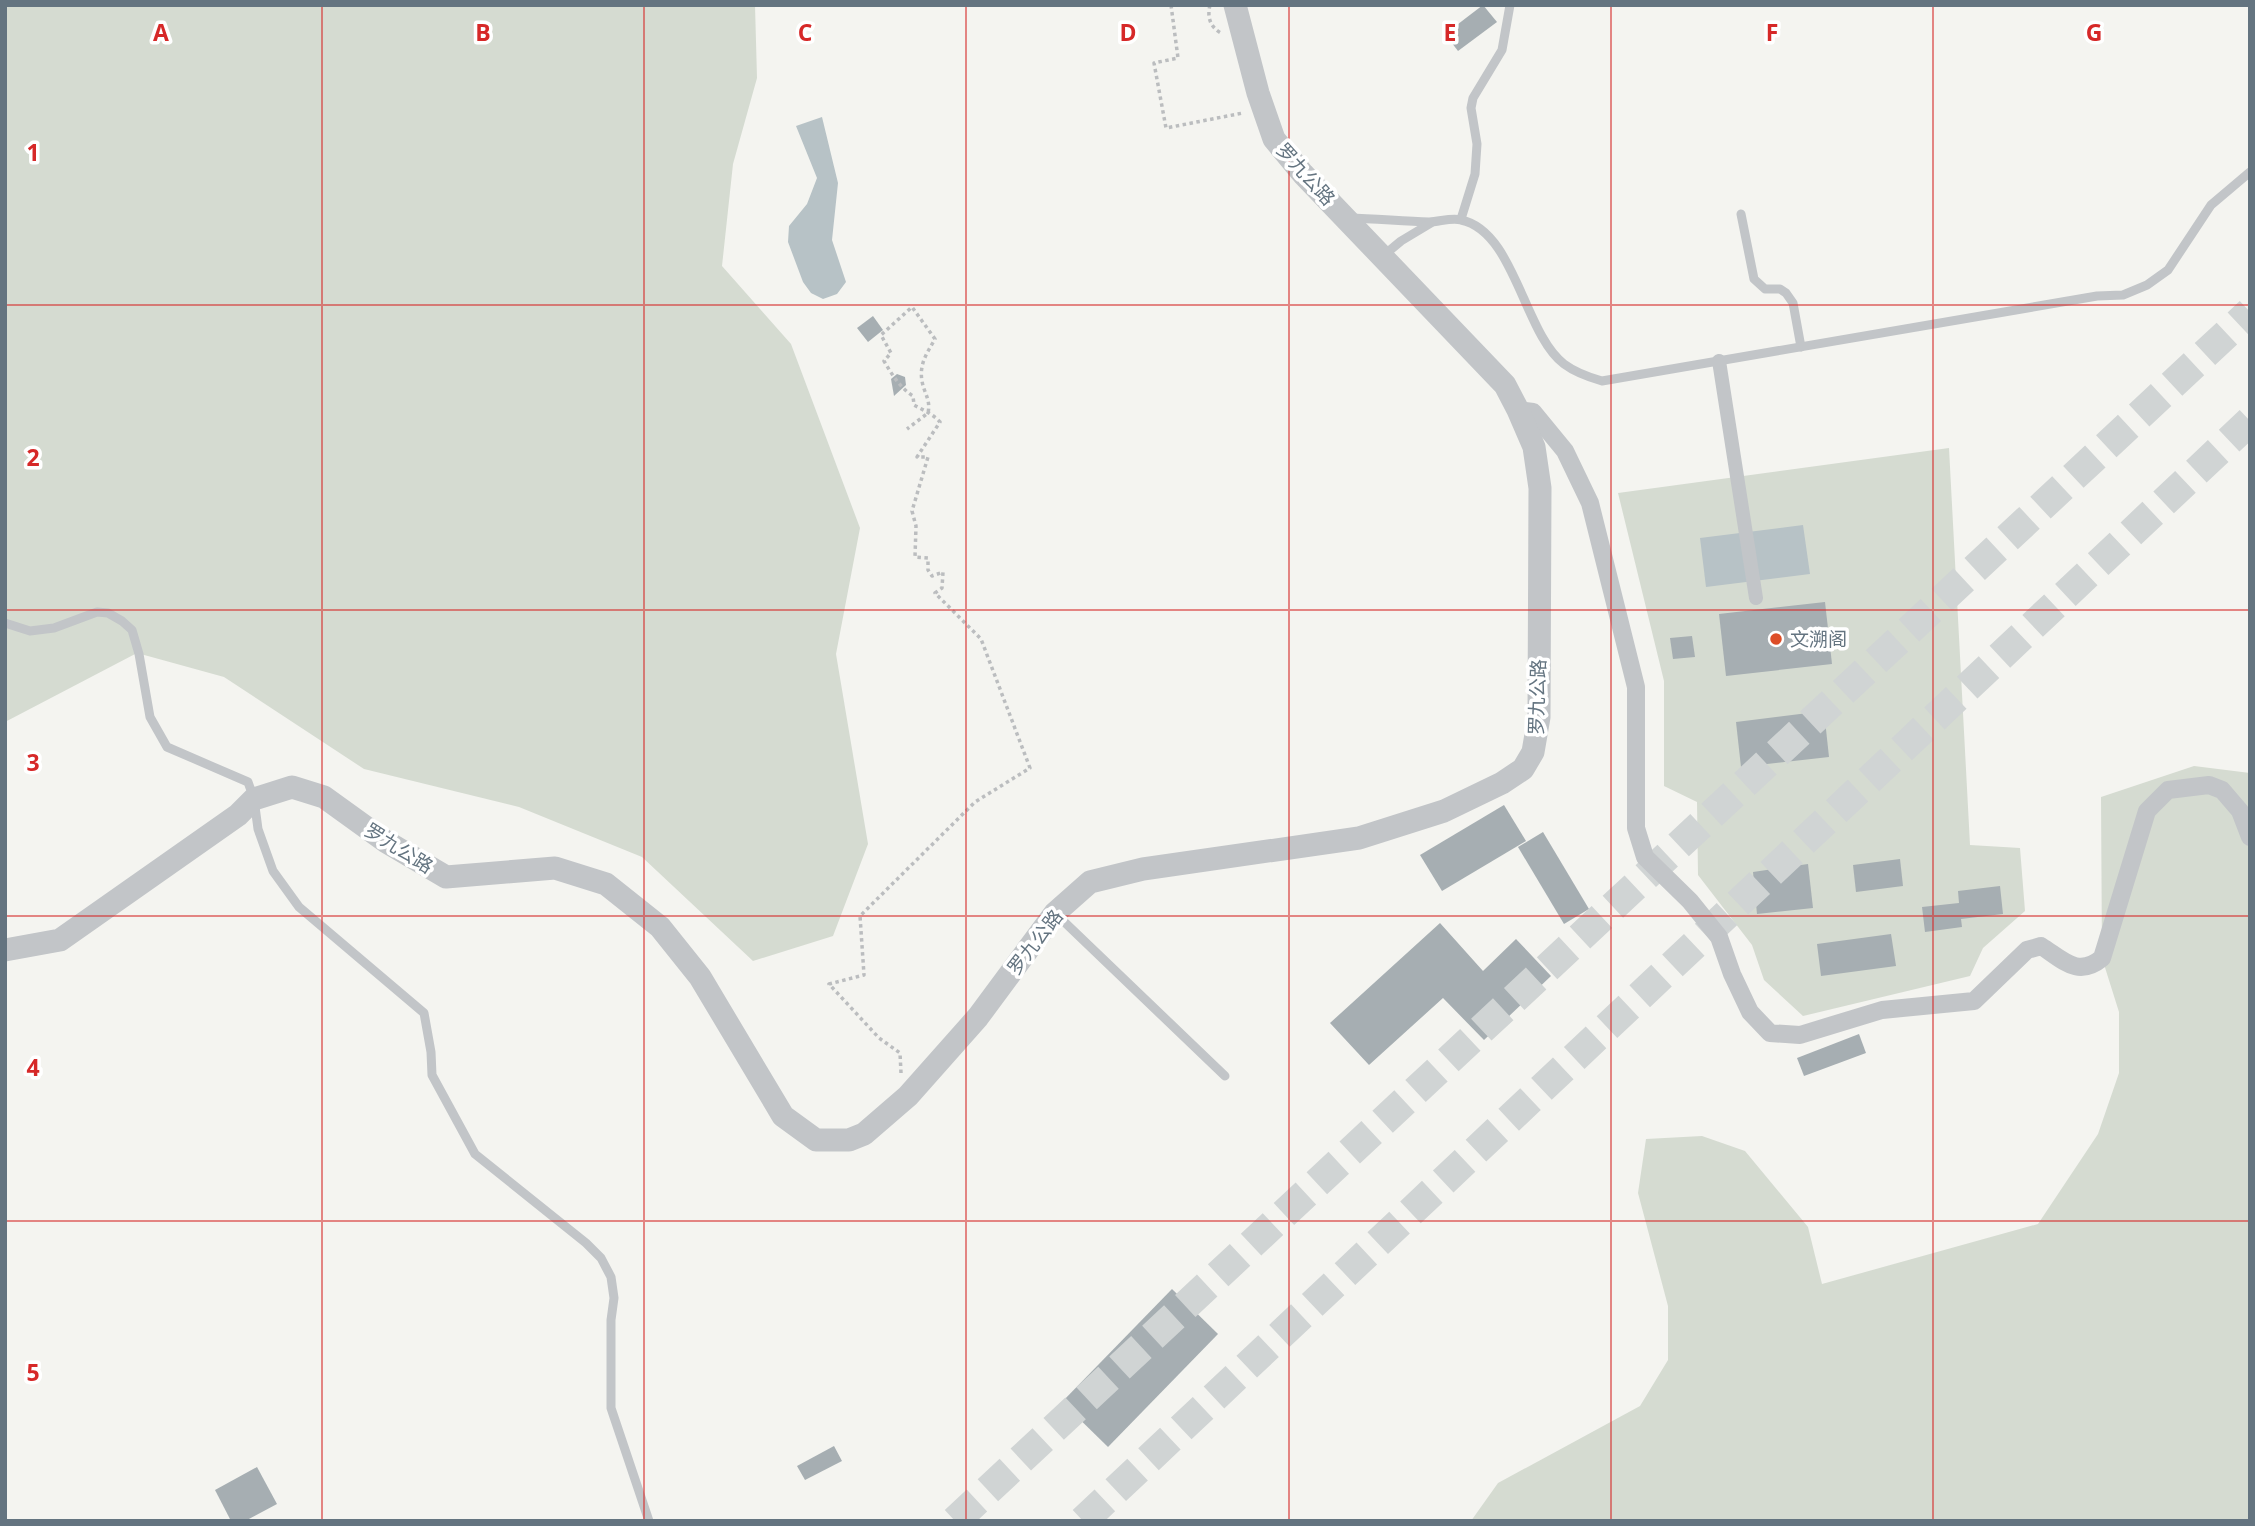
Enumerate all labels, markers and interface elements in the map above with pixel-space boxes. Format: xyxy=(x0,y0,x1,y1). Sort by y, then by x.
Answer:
text: A xyxy=(153,16,169,48)
text: B xyxy=(475,16,491,48)
text: C xyxy=(798,16,812,48)
text: D xyxy=(1119,16,1137,48)
text: E xyxy=(1444,16,1456,48)
text: F xyxy=(1766,16,1778,48)
text: G xyxy=(2086,16,2102,48)
text: 1 xyxy=(26,136,40,168)
street label: 罗九公路 xyxy=(1271,137,1341,211)
text: 2 xyxy=(26,441,40,473)
place label: 文溯阁 xyxy=(1790,626,1847,652)
marker: 文溯阁 xyxy=(1768,631,1784,647)
street label: 罗九公路 xyxy=(1523,659,1551,735)
text: 3 xyxy=(26,746,40,778)
street label: 罗九公路 xyxy=(360,817,438,879)
street label: 罗九公路 xyxy=(1001,904,1069,980)
text: 4 xyxy=(26,1051,40,1083)
text: 5 xyxy=(26,1356,40,1388)

